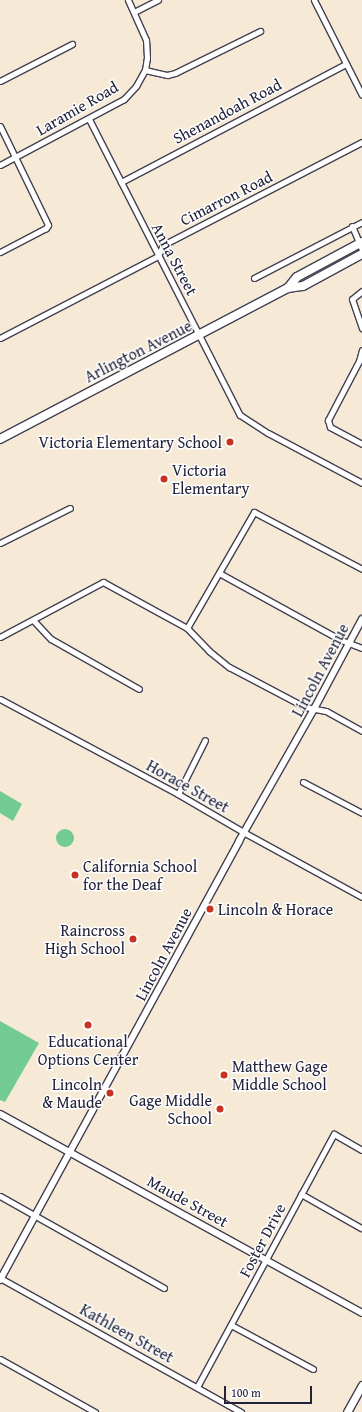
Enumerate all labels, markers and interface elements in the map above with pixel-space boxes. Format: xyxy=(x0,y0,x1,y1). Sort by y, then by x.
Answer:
street label: Shenandoah Road xyxy=(169,74,285,148)
street label: Laramie Road xyxy=(33,77,121,139)
street label: Cimarron Road xyxy=(177,167,275,229)
street label: Anna Street xyxy=(148,220,202,298)
street label: Arlington Avenue xyxy=(81,316,195,386)
place label: Victoria Elementary School xyxy=(39,432,222,452)
marker: Victoria Elementary School xyxy=(225,437,235,447)
place label: Victoria Elementary xyxy=(172,460,249,498)
marker: Victoria Elementary xyxy=(159,474,169,484)
street label: Lincoln Avenue xyxy=(287,620,353,720)
street label: Horace Street xyxy=(143,755,233,817)
place label: California School for the Deaf xyxy=(83,856,197,894)
marker: California School for the Deaf xyxy=(70,870,80,880)
place label: Lincoln & Horace xyxy=(218,899,333,919)
street label: Lincoln Avenue xyxy=(130,904,196,1004)
marker: Lincoln & Horace xyxy=(205,904,215,914)
place label: Raincross High School xyxy=(45,920,125,958)
marker: Raincross High School xyxy=(128,934,138,944)
marker: Educational Options Center xyxy=(83,1020,93,1030)
place label: Educational Options Center xyxy=(38,1031,138,1069)
place label: Matthew Gage Middle School xyxy=(232,1056,328,1094)
marker: Matthew Gage Middle School xyxy=(219,1070,229,1080)
place label: Lincoln & Maude xyxy=(42,1074,102,1112)
marker: Lincoln & Maude xyxy=(105,1088,115,1098)
place label: Gage Middle School xyxy=(129,1090,212,1128)
marker: Gage Middle School xyxy=(215,1104,225,1114)
street label: Maude Street xyxy=(144,1171,232,1231)
street label: Foster Drive xyxy=(235,1200,289,1280)
street label: Kathleen Street xyxy=(77,1299,177,1367)
scale bar xyxy=(226,1378,314,1404)
text: 100 m xyxy=(231,1384,261,1401)

